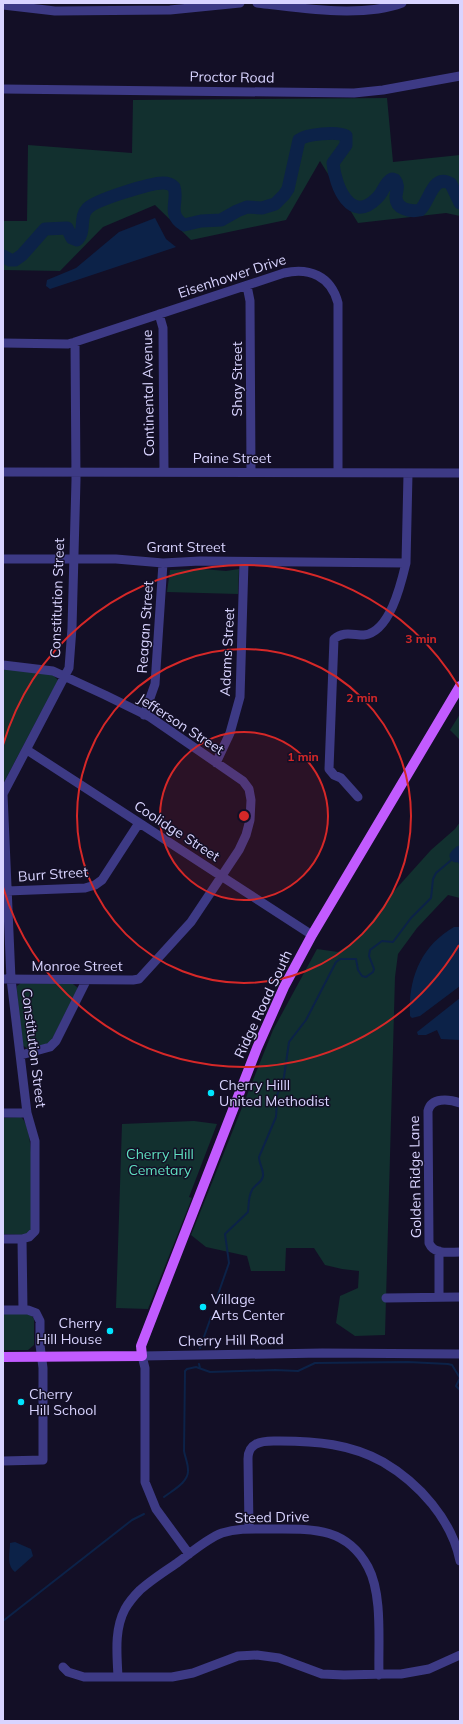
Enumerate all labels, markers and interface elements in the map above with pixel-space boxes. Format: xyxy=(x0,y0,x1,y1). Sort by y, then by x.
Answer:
street label: Proctor Road xyxy=(189,67,275,87)
street label: Eisenhower Drive xyxy=(176,250,288,302)
street label: Continental Avenue xyxy=(138,330,158,456)
street label: Shay Street xyxy=(228,341,246,417)
street label: Paine Street xyxy=(193,449,271,467)
street label: Constitution Street xyxy=(46,538,68,658)
street label: Grant Street xyxy=(146,538,226,556)
street label: Reagan Street xyxy=(133,580,157,674)
street label: Adams Street xyxy=(216,607,238,697)
text: 3 min xyxy=(405,631,437,646)
street label: Jefferson Street xyxy=(134,689,228,759)
text: 2 min xyxy=(346,690,378,705)
text: 1 min xyxy=(287,749,319,764)
street label: Coolidge Street xyxy=(131,797,223,865)
centre of rings xyxy=(237,809,251,823)
street label: Burr Street xyxy=(17,863,89,885)
street label: Ridge Road South xyxy=(230,947,296,1061)
street label: Monroe Street xyxy=(31,957,123,975)
street label: Constitution Street xyxy=(18,987,50,1109)
place label: Cherry Hilll United Methodist xyxy=(219,1076,330,1110)
marker: Cherry Hilll United Methodist xyxy=(206,1088,216,1098)
street label: Golden Ridge Lane xyxy=(405,1116,425,1238)
park label: Cherry Hill Cemetary xyxy=(126,1145,194,1179)
place label: Village Arts Center xyxy=(211,1290,286,1324)
marker: Village Arts Center xyxy=(198,1302,208,1312)
place label: Cherry Hill House xyxy=(36,1314,103,1348)
marker: Cherry Hill House xyxy=(105,1326,115,1336)
street label: Cherry Hill Road xyxy=(178,1330,284,1350)
place label: Cherry Hill School xyxy=(29,1385,97,1419)
marker: Cherry Hill School xyxy=(16,1397,26,1407)
street label: Steed Drive xyxy=(235,1507,309,1527)

